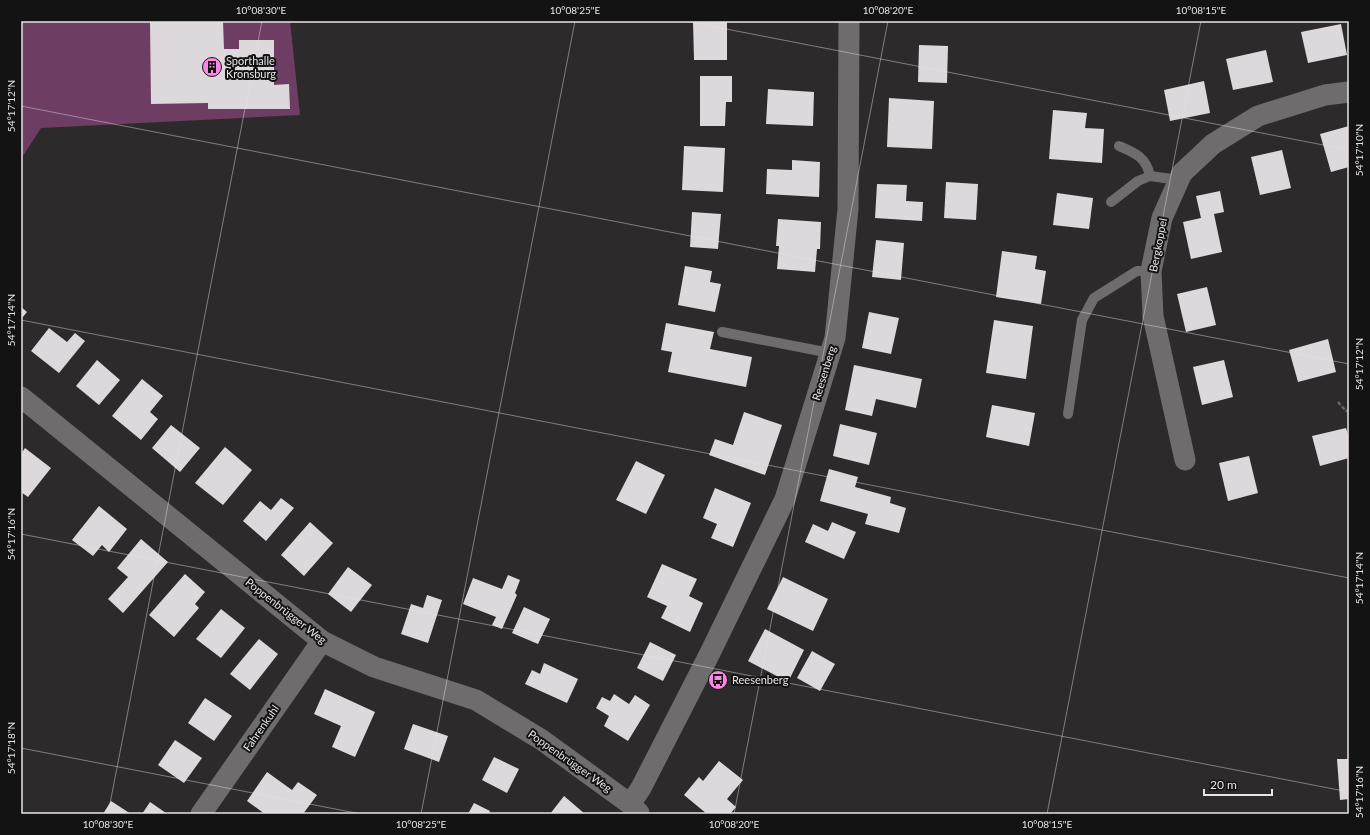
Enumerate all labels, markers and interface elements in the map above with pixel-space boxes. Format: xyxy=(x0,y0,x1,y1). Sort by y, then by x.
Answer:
text: 10°08'30"E xyxy=(236,4,286,16)
text: 10°08'25"E xyxy=(550,4,600,16)
text: 10°08'20"E xyxy=(863,4,913,16)
text: 10°08'15"E xyxy=(1176,4,1226,16)
place label: Sporthalle Kronsburg xyxy=(226,54,276,80)
building icon: Sporthalle Kronsburg xyxy=(201,56,223,78)
text: 54°17'12"N xyxy=(5,80,17,132)
text: 54°17'10"N xyxy=(1353,124,1365,176)
street label: Bergkoppel xyxy=(1146,217,1169,273)
text: 54°17'14"N xyxy=(5,294,17,346)
text: 54°17'12"N xyxy=(1353,338,1365,390)
street label: Reesenberg xyxy=(809,344,838,402)
text: 54°17'16"N xyxy=(5,508,17,560)
text: 54°17'14"N xyxy=(1353,552,1365,604)
street label: Poppenbrügger Weg xyxy=(243,575,330,646)
bus stop icon: Reesenberg xyxy=(707,669,729,691)
place label: Reesenberg xyxy=(732,673,789,686)
street label: Fahrenkuhl xyxy=(240,702,281,753)
text: 54°17'18"N xyxy=(5,722,17,774)
street label: Poppenbrügger Weg xyxy=(526,727,615,794)
text: 54°17'16"N xyxy=(1353,766,1365,818)
scale bar xyxy=(1204,771,1272,797)
text: 20 m xyxy=(1210,777,1237,792)
text: 10°08'30"E xyxy=(83,818,133,830)
text: 10°08'25"E xyxy=(396,818,446,830)
text: 10°08'20"E xyxy=(709,818,759,830)
text: 10°08'15"E xyxy=(1022,818,1072,830)

